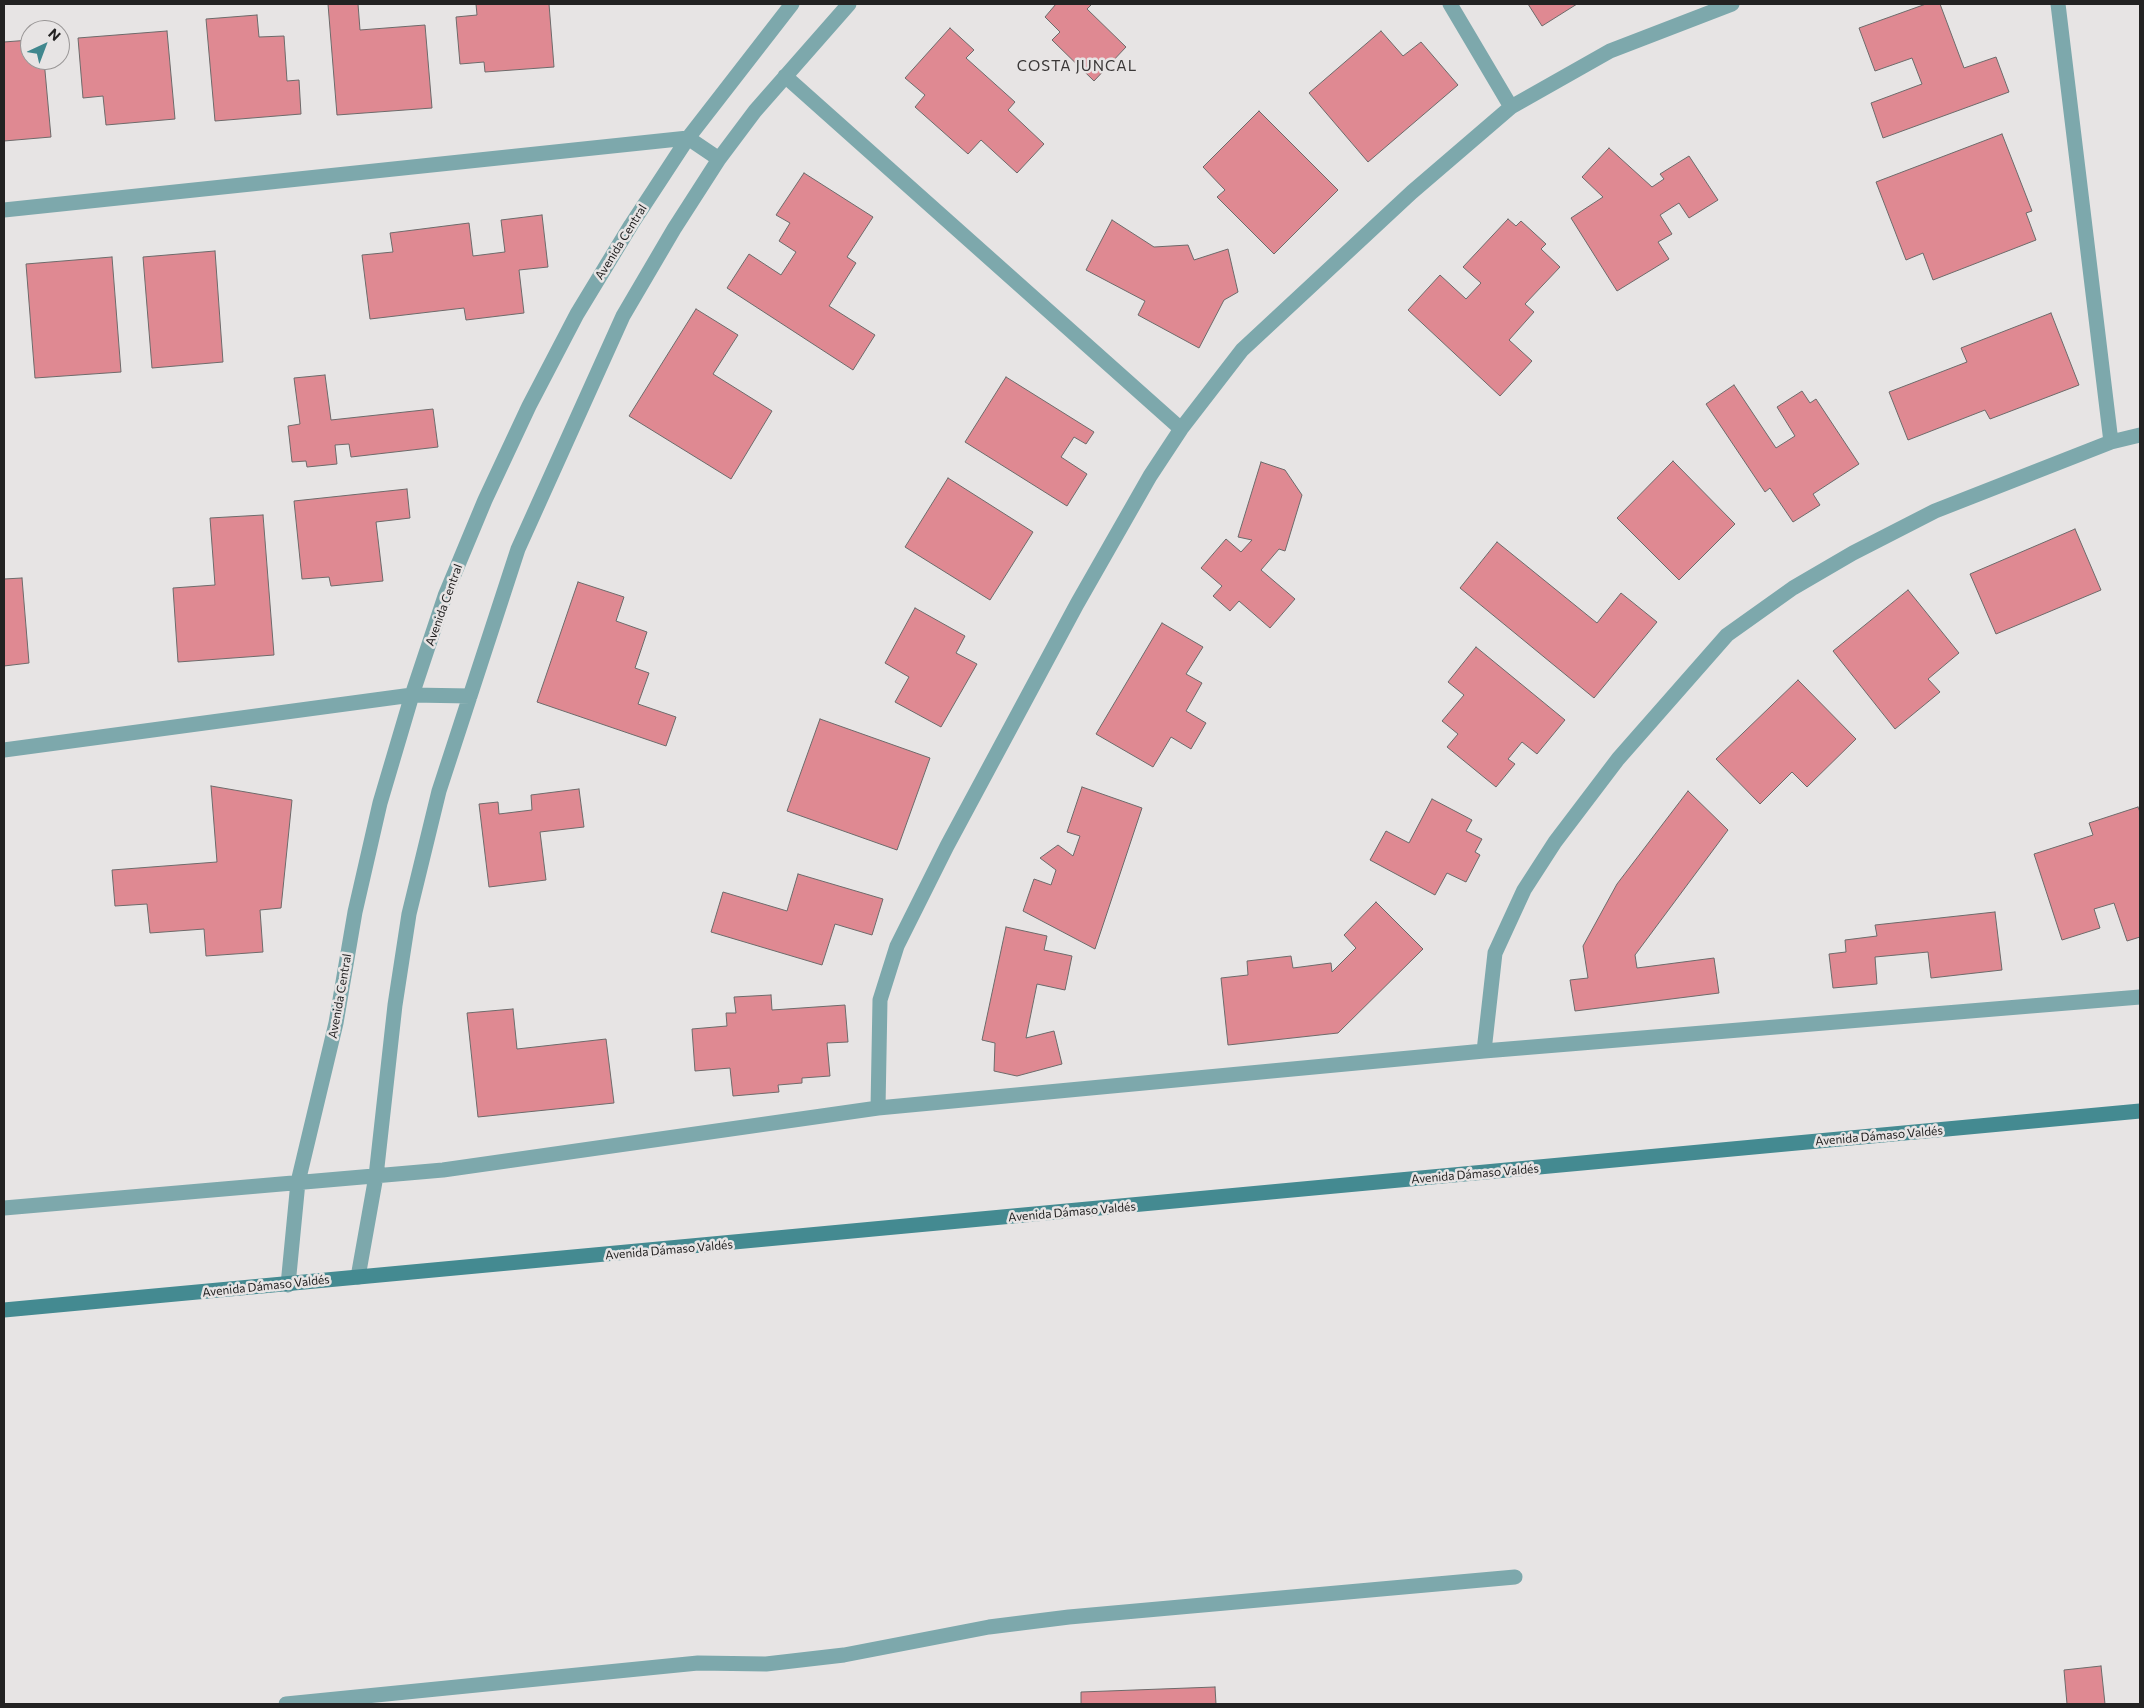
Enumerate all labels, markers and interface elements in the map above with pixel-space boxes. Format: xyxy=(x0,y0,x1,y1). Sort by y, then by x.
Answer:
north arrow xyxy=(20,20,70,70)
text: N xyxy=(45,25,65,44)
district label: COSTA JUNCAL xyxy=(1015,57,1139,75)
street label: Avenida Central xyxy=(592,202,650,282)
street label: Avenida Central xyxy=(423,562,465,648)
street label: Avenida Central xyxy=(325,952,355,1040)
street label: Avenida Dámaso Valdés xyxy=(1815,1123,1943,1149)
street label: Avenida Dámaso Valdés xyxy=(1411,1161,1539,1187)
street label: Avenida Dámaso Valdés xyxy=(1008,1199,1136,1225)
street label: Avenida Dámaso Valdés xyxy=(605,1237,733,1263)
street label: Avenida Dámaso Valdés xyxy=(202,1272,330,1300)

